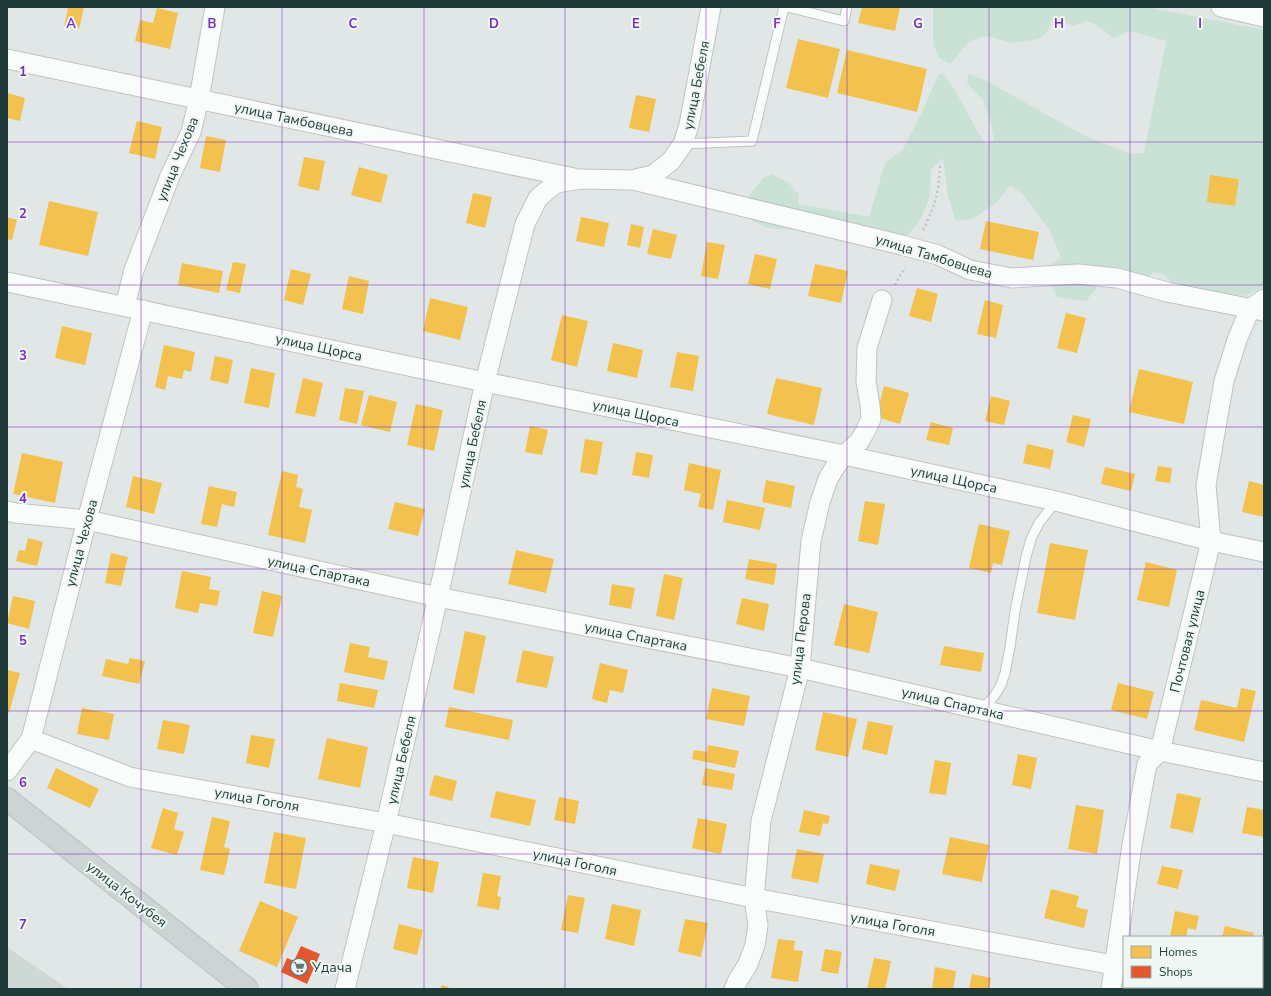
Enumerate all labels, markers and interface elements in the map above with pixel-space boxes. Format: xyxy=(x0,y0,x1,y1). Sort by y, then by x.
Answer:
text: A xyxy=(66,15,76,33)
text: B xyxy=(208,15,217,33)
text: C xyxy=(349,15,358,33)
text: D xyxy=(489,15,499,33)
text: E xyxy=(632,15,640,33)
text: F xyxy=(773,15,781,33)
text: G xyxy=(913,15,923,33)
text: H xyxy=(1054,15,1064,33)
text: I xyxy=(1198,15,1202,33)
street label: улица Бебеля xyxy=(679,39,714,131)
text: 1 xyxy=(19,63,27,81)
street label: улица Тамбовцева xyxy=(233,98,355,141)
street label: улица Чехова xyxy=(152,114,203,204)
text: 2 xyxy=(19,205,27,223)
street label: улица Тамбовцева xyxy=(873,230,995,283)
street label: улица Щорса xyxy=(274,329,364,366)
text: 3 xyxy=(19,347,27,365)
street label: улица Щорса xyxy=(591,395,681,432)
street label: улица Бебеля xyxy=(454,398,491,490)
street label: улица Щорса xyxy=(909,461,999,498)
text: 4 xyxy=(19,490,27,508)
street label: улица Чехова xyxy=(61,497,102,589)
street label: улица Спартака xyxy=(266,551,372,592)
street label: Почтовая улица xyxy=(1165,588,1209,695)
street label: улица Перова xyxy=(785,592,816,686)
street label: улица Спартака xyxy=(583,617,689,656)
text: 5 xyxy=(19,632,27,650)
street label: улица Спартака xyxy=(900,682,1006,725)
street label: улица Бебеля xyxy=(382,714,421,806)
text: 6 xyxy=(19,774,27,792)
street label: улица Гоголя xyxy=(213,783,301,816)
street label: улица Гоголя xyxy=(531,844,619,881)
street label: улица Кочубея xyxy=(82,857,171,932)
street label: улица Гоголя xyxy=(849,908,937,941)
text: 7 xyxy=(19,916,27,934)
legend xyxy=(1123,936,1263,988)
text: Homes xyxy=(1159,944,1197,960)
supermarket icon: Удача xyxy=(289,957,309,977)
place label: Удача xyxy=(311,958,352,977)
text: Shops xyxy=(1159,964,1193,980)

